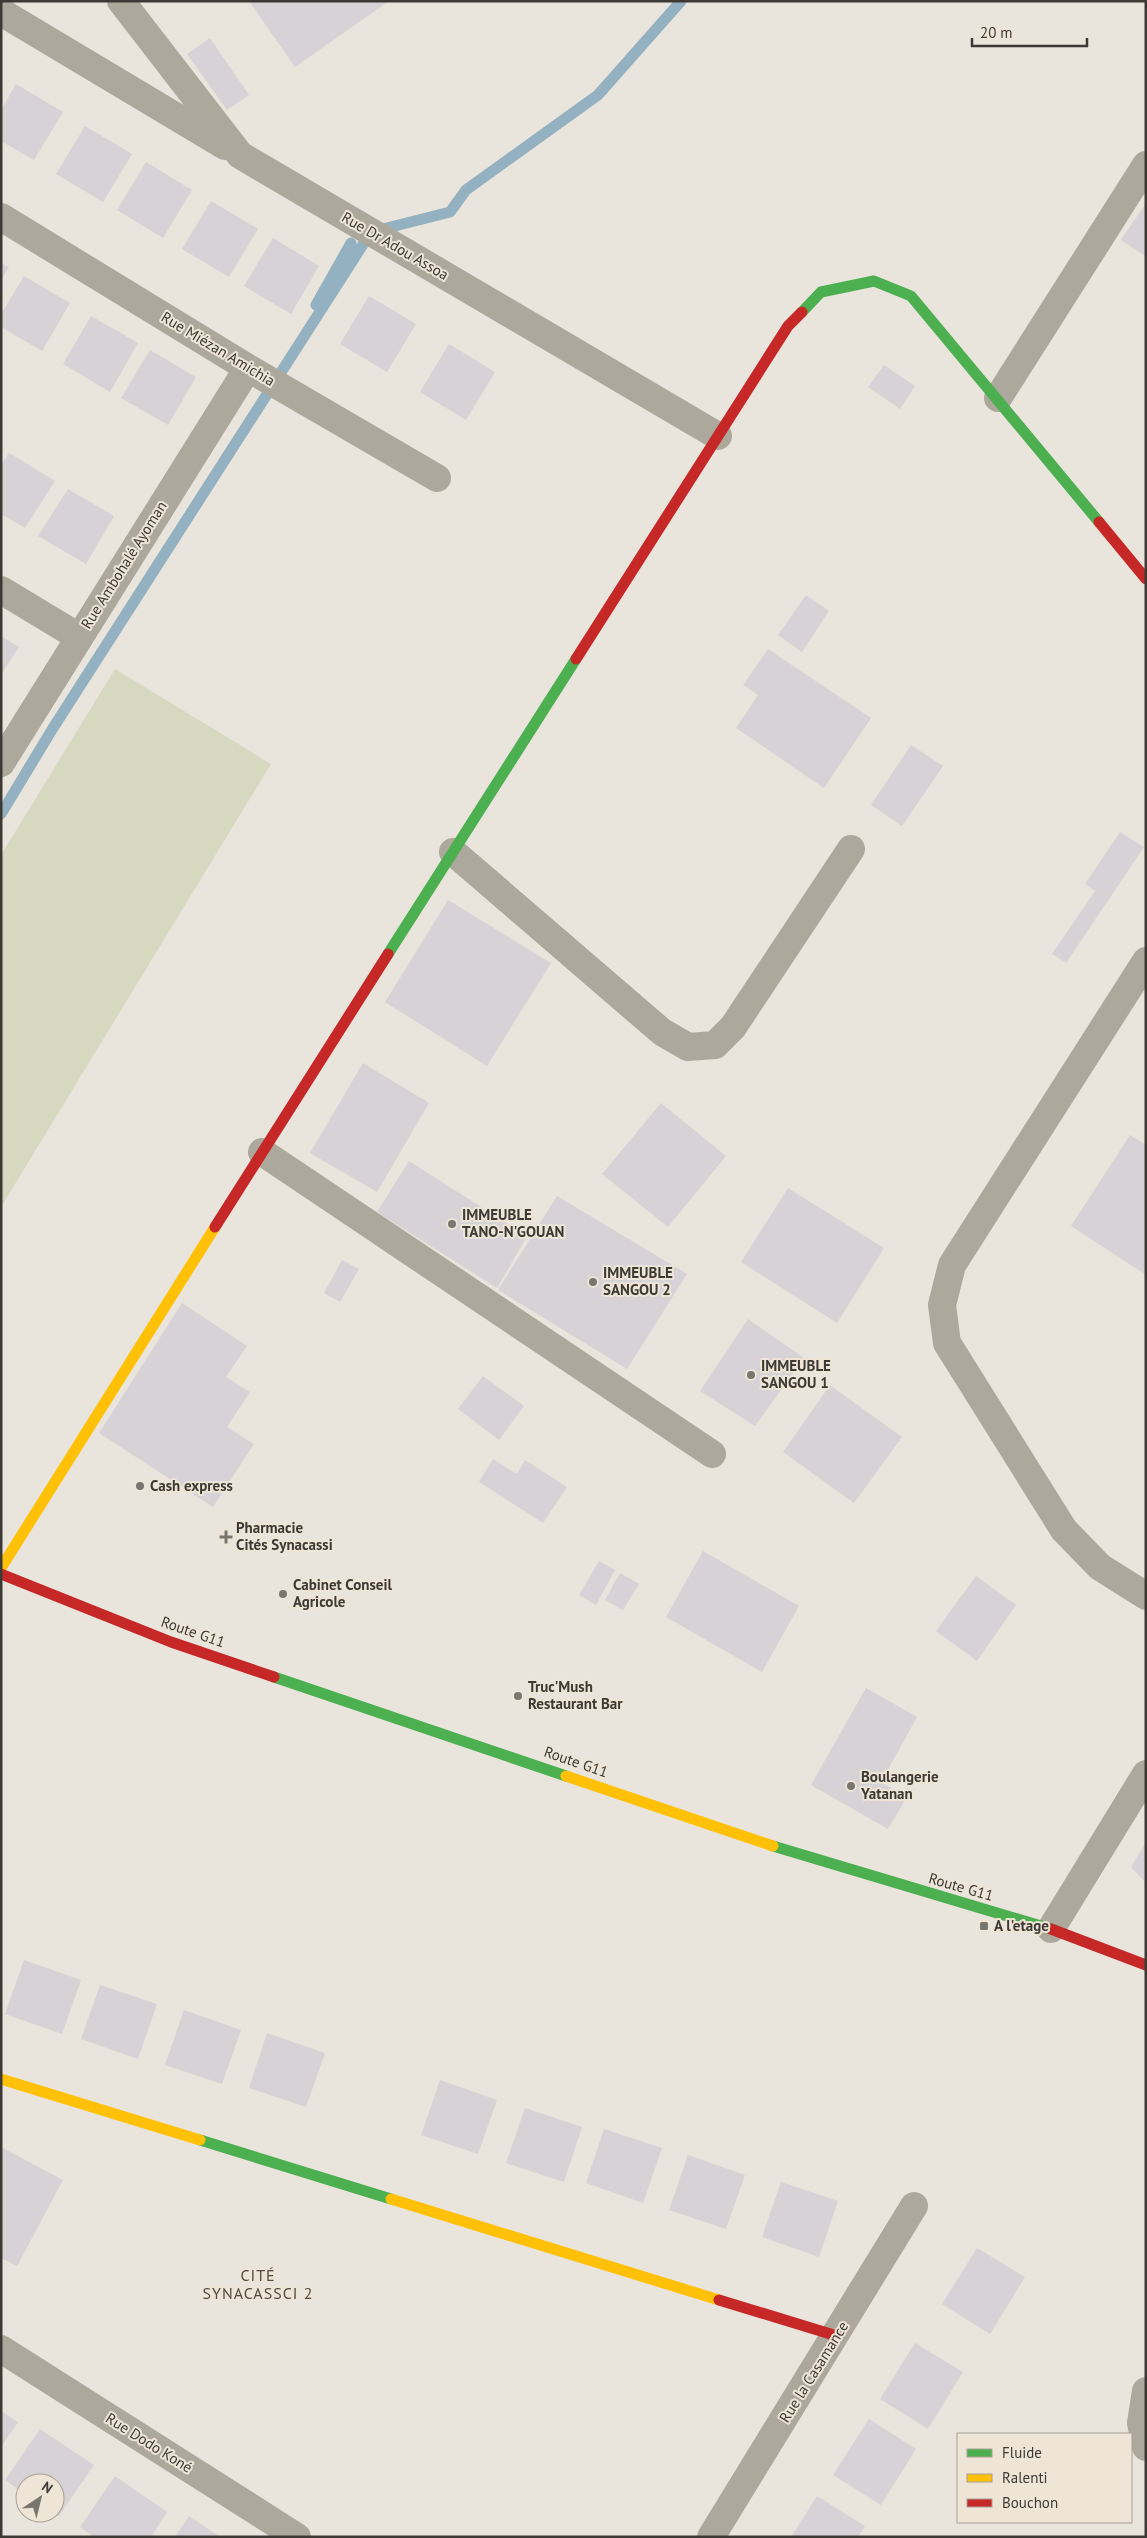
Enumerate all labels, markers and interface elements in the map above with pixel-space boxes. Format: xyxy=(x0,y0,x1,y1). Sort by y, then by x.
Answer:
scale bar xyxy=(972,15,1087,47)
text: 20 m xyxy=(980,23,1013,42)
street label: Rue Dr Adou Assoa xyxy=(338,207,452,284)
street label: Rue Miézan Amichia xyxy=(158,307,278,390)
street label: Rue Ambohalé Ayoman xyxy=(77,497,171,632)
place label: IMMEUBLE TANO-N'GOUAN xyxy=(462,1205,564,1241)
marker: IMMEUBLE TANO-N'GOUAN xyxy=(446,1218,458,1230)
place label: IMMEUBLE SANGOU 2 xyxy=(603,1263,673,1299)
marker: IMMEUBLE SANGOU 2 xyxy=(587,1276,599,1288)
place label: IMMEUBLE SANGOU 1 xyxy=(761,1356,831,1392)
marker: IMMEUBLE SANGOU 1 xyxy=(745,1369,757,1381)
place label: Cash express xyxy=(150,1476,233,1495)
marker: Cash express xyxy=(134,1480,146,1492)
place label: Pharmacie Cités Synacassi xyxy=(236,1518,333,1554)
marker: Pharmacie Cités Synacassi xyxy=(220,1531,232,1543)
place label: Cabinet Conseil Agricole xyxy=(293,1575,392,1611)
marker: Cabinet Conseil Agricole xyxy=(277,1588,289,1600)
street label: Route G11 xyxy=(159,1612,228,1651)
place label: Truc'Mush Restaurant Bar xyxy=(528,1677,623,1713)
marker: Truc'Mush Restaurant Bar xyxy=(512,1690,524,1702)
street label: Route G11 xyxy=(542,1742,611,1781)
place label: Boulangerie Yatanan xyxy=(860,1767,939,1803)
marker: Boulangerie Yatanan xyxy=(845,1780,857,1792)
street label: Route G11 xyxy=(927,1868,996,1905)
place label: A l'etage xyxy=(994,1916,1049,1935)
marker: A l'etage xyxy=(978,1920,990,1932)
district label: CITÉ SYNACASSCI 2 xyxy=(203,2265,313,2303)
street label: Rue la Casamance xyxy=(775,2318,852,2426)
street label: Rue Dodo Koné xyxy=(102,2408,196,2477)
legend xyxy=(957,2433,1132,2523)
text: Fluide xyxy=(1002,2443,1042,2462)
text: Ralenti xyxy=(1002,2468,1048,2487)
north arrow xyxy=(15,2473,65,2523)
text: N xyxy=(39,2477,56,2497)
text: Bouchon xyxy=(1002,2493,1058,2512)

